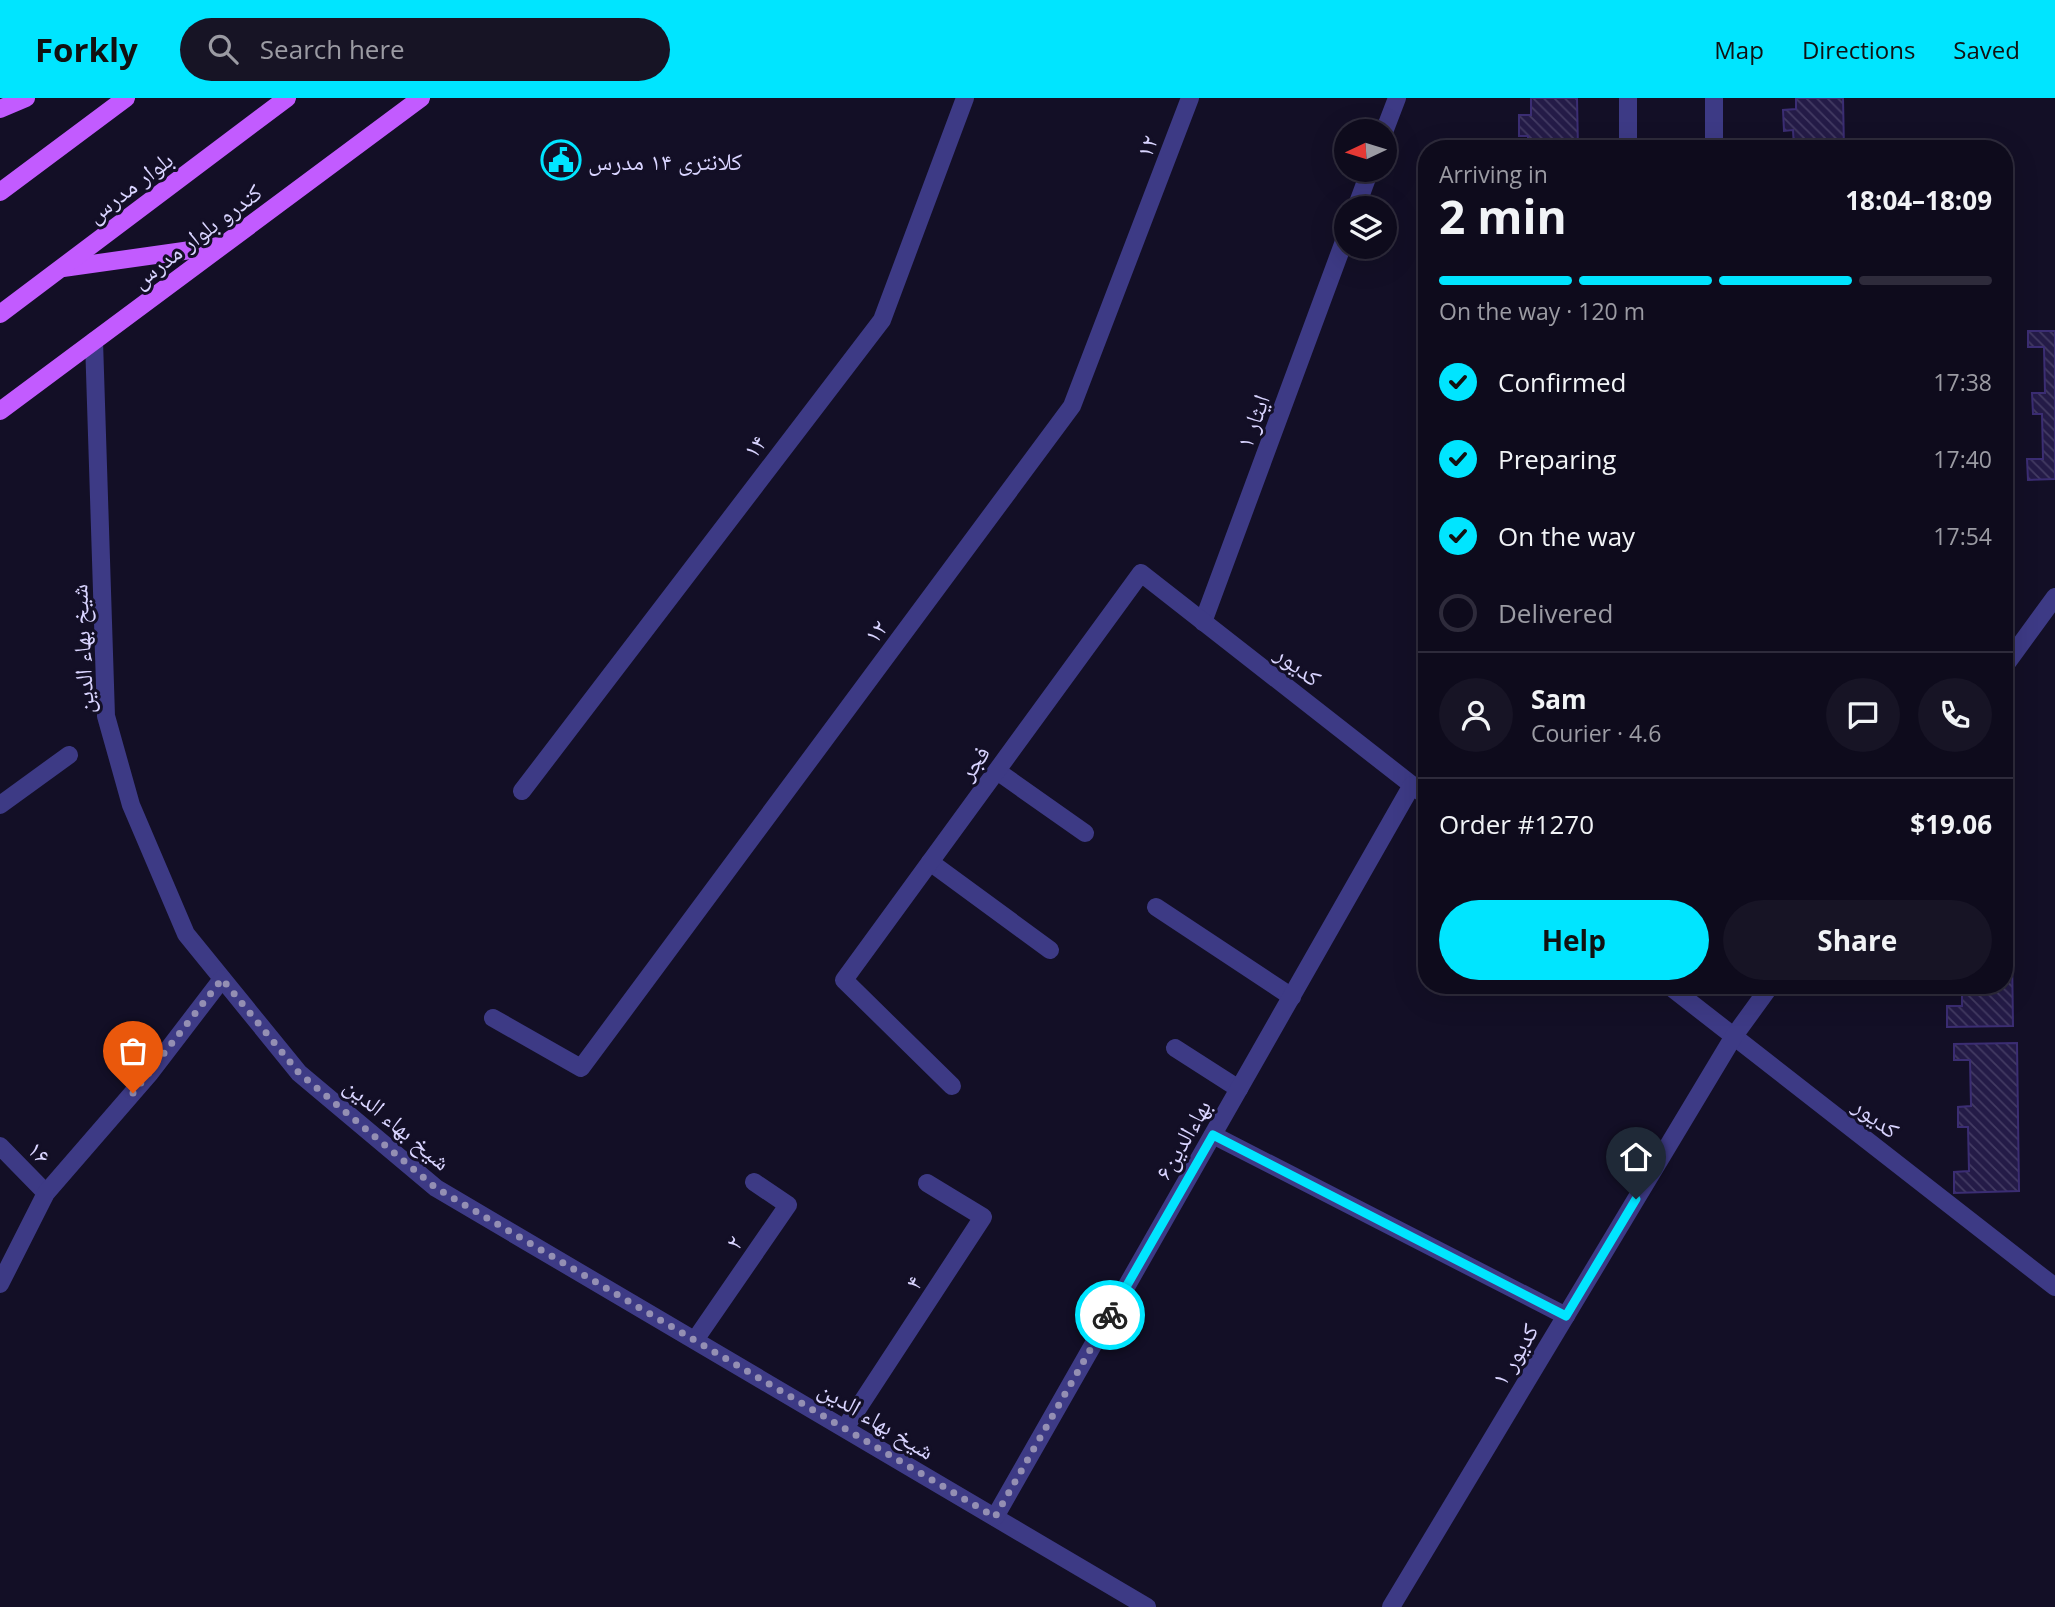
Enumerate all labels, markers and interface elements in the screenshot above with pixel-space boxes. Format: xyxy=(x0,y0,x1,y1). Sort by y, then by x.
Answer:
search box xyxy=(180,18,670,81)
text: Forkly xyxy=(35,27,138,72)
icon: search xyxy=(204,30,242,68)
text: Search here xyxy=(260,31,405,67)
text: Map xyxy=(1714,33,1764,66)
text: Directions xyxy=(1802,33,1915,66)
text: Saved xyxy=(1953,33,2020,66)
north arrow xyxy=(1334,119,1396,182)
map controls xyxy=(1334,119,1397,259)
street label: ۱۲ xyxy=(1127,130,1165,162)
public building icon: کلانتری ۱۴ مدرس xyxy=(540,139,582,181)
street label: بلوار مدرس xyxy=(79,142,179,230)
place label: کلانتری ۱۴ مدرس xyxy=(588,144,742,177)
text: Arriving in xyxy=(1439,158,1548,190)
street label: کندرو بلوار مدرس xyxy=(124,175,268,295)
text: 18:04–18:09 xyxy=(1845,182,1992,218)
text: 2 min xyxy=(1439,185,1567,247)
button: layers xyxy=(1334,196,1397,259)
text: On the way · 120 m xyxy=(1439,295,1645,327)
icon: check xyxy=(1439,363,1477,401)
text: Confirmed xyxy=(1498,364,1626,400)
text: 17:38 xyxy=(1933,366,1992,398)
street label: ایثار ۱ xyxy=(1227,390,1277,452)
street label: ۱۴ xyxy=(734,427,774,465)
icon: check xyxy=(1439,440,1477,478)
text: Preparing xyxy=(1498,441,1616,477)
text: 17:40 xyxy=(1933,443,1992,475)
icon: check xyxy=(1439,517,1477,555)
text: On the way xyxy=(1498,518,1635,554)
text: 17:54 xyxy=(1933,520,1992,552)
street label: شیخ بهاء الدین xyxy=(61,583,101,715)
text: Delivered xyxy=(1498,595,1613,631)
street label: ۱۲ xyxy=(855,612,895,650)
street label: کدیور xyxy=(1268,636,1329,693)
button: person xyxy=(1439,678,1513,752)
button: chat xyxy=(1826,678,1900,752)
button: phone xyxy=(1918,678,1992,752)
text: Sam xyxy=(1531,681,1587,717)
text: Courier · 4.6 xyxy=(1531,717,1661,749)
street label: فجر xyxy=(949,738,997,787)
text: Order #1270 xyxy=(1439,806,1594,842)
text: $19.06 xyxy=(1910,806,1992,842)
button: Help xyxy=(1439,900,1709,980)
button: Share xyxy=(1723,900,1992,980)
pin xyxy=(103,1021,163,1093)
icon: bag xyxy=(114,1032,152,1070)
street label: شیخ بهاء الدین xyxy=(338,1069,458,1177)
street label: کدیور xyxy=(1846,1088,1907,1145)
street label: ۶بهاءالدين xyxy=(1146,1093,1218,1185)
pin xyxy=(1606,1127,1666,1199)
street label: ۱۶ xyxy=(21,1133,59,1171)
icon: home xyxy=(1617,1138,1655,1176)
street label: ۲ xyxy=(716,1228,750,1256)
street label: ۴ xyxy=(896,1268,930,1296)
courier xyxy=(1075,1280,1145,1350)
icon: bike xyxy=(1091,1296,1129,1334)
street label: کدیور ۱ xyxy=(1483,1317,1545,1391)
street label: شیخ بهاء الدین xyxy=(813,1371,941,1467)

